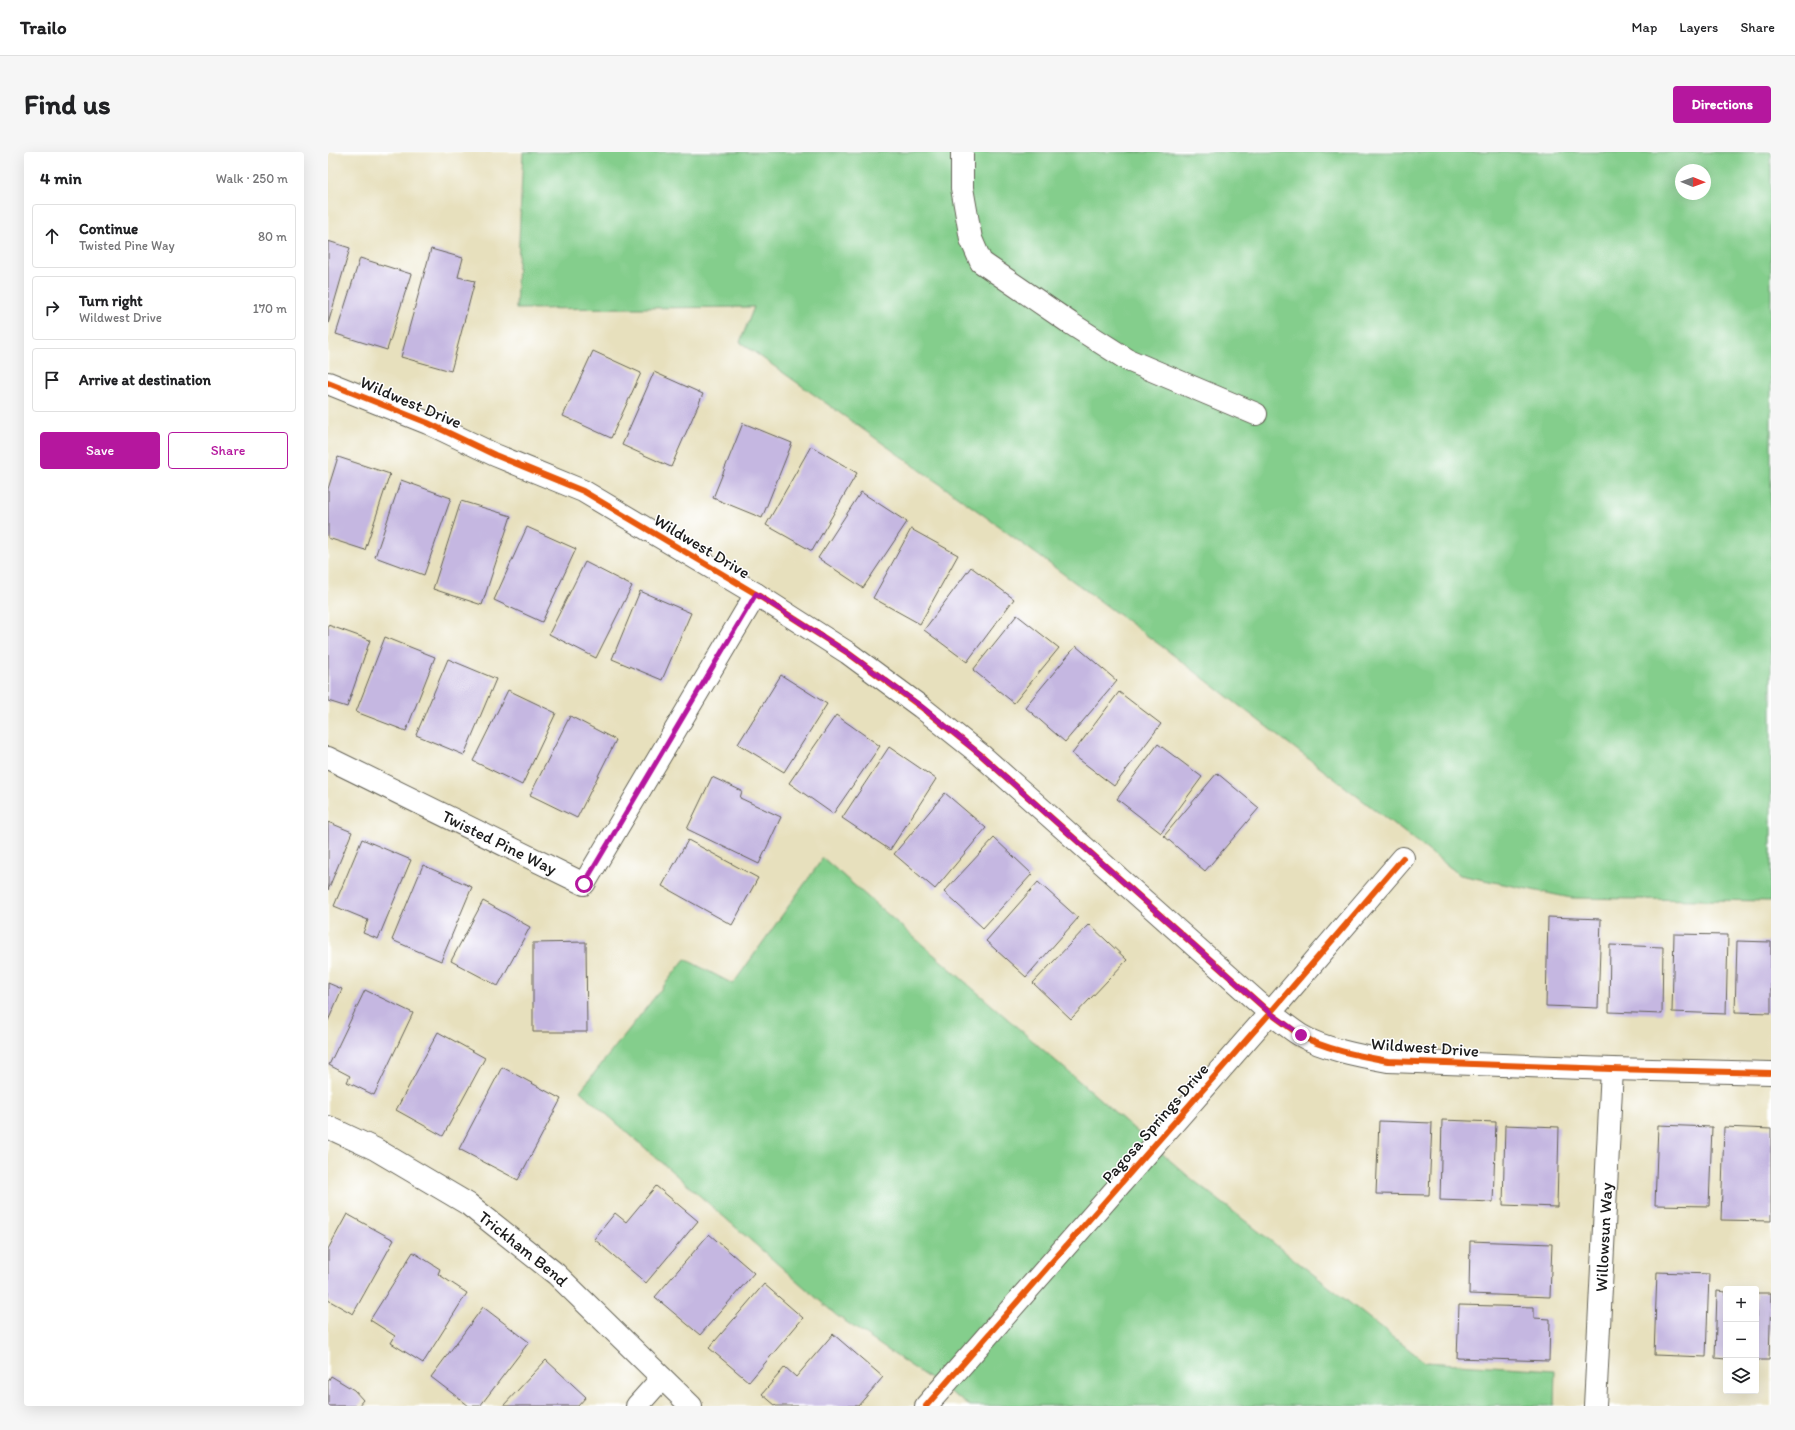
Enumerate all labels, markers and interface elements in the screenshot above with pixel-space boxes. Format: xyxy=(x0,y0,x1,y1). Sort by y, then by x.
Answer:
text: Trailo xyxy=(20,16,67,39)
text: Map xyxy=(1632,19,1657,36)
text: Layers xyxy=(1679,19,1718,36)
text: Share xyxy=(1740,19,1775,36)
button: Directions xyxy=(1673,86,1771,123)
text: Find us xyxy=(24,87,111,121)
north arrow xyxy=(1675,164,1711,200)
text: 4 min xyxy=(40,168,82,188)
text: Walk · 250 m xyxy=(216,171,288,186)
text: Continue xyxy=(79,220,138,238)
icon: ahead xyxy=(41,225,63,247)
text: 80 m xyxy=(258,229,287,244)
text: Twisted Pine Way xyxy=(79,238,175,253)
text: Turn right xyxy=(79,292,143,310)
icon: right xyxy=(41,297,63,319)
text: 170 m xyxy=(253,301,287,316)
text: Wildwest Drive xyxy=(79,310,162,325)
icon: arrive xyxy=(41,369,63,391)
text: Arrive at destination xyxy=(79,371,211,389)
street label: Wildwest Drive xyxy=(357,372,465,432)
button: Save xyxy=(40,432,160,469)
button: Share xyxy=(168,432,288,469)
street label: Wildwest Drive xyxy=(650,509,754,583)
street label: Twisted Pine Way xyxy=(439,806,560,879)
route start xyxy=(575,875,593,893)
route end xyxy=(1292,1026,1310,1044)
street label: Wildwest Drive xyxy=(1370,1033,1480,1061)
street label: Pagosa Springs Drive xyxy=(1097,1059,1213,1187)
street label: Willowsun Way xyxy=(1591,1182,1616,1292)
street label: Trickham Bend xyxy=(475,1206,573,1291)
map controls xyxy=(1723,1286,1759,1394)
button: + xyxy=(1723,1286,1759,1322)
button: − xyxy=(1723,1322,1759,1358)
button: layers xyxy=(1723,1358,1759,1394)

